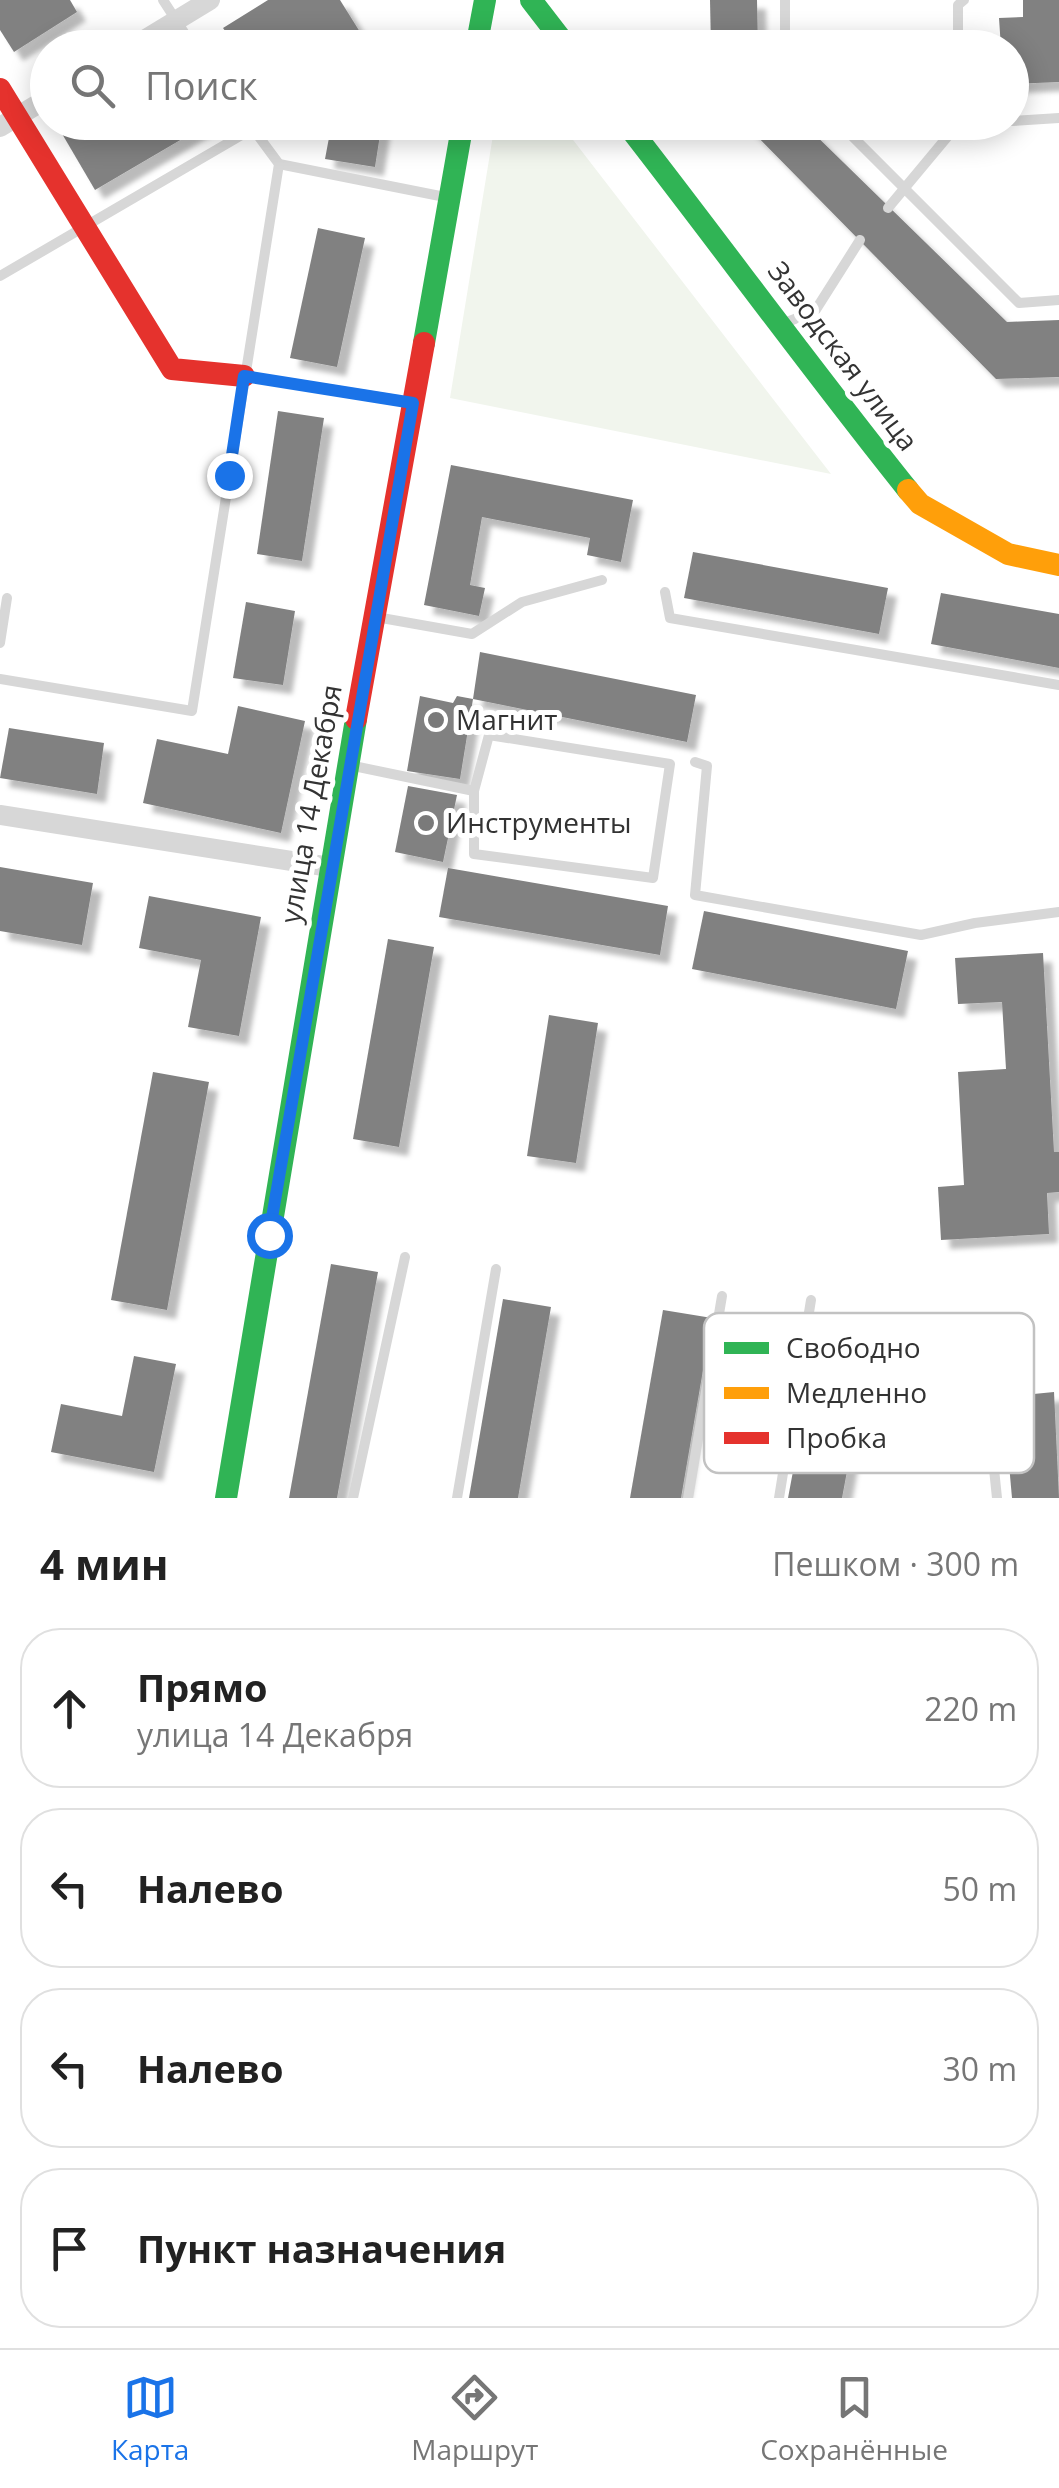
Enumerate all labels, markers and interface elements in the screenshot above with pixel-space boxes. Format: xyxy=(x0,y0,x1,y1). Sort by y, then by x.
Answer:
search box xyxy=(30,30,1029,140)
icon: search xyxy=(65,58,120,113)
text: Поиск xyxy=(145,59,258,111)
street label: Заводская улица xyxy=(760,253,928,458)
route end xyxy=(207,453,253,499)
street label: улица 14 Декабря xyxy=(270,682,350,926)
place label: Магнит xyxy=(456,700,558,738)
marker: Магнит xyxy=(425,709,447,731)
place label: Инструменты xyxy=(446,803,631,841)
marker: Инструменты xyxy=(415,812,437,834)
route start xyxy=(247,1213,293,1259)
legend xyxy=(704,1313,1034,1473)
text: Свободно xyxy=(786,1328,921,1366)
text: Медленно xyxy=(786,1373,927,1411)
text: Пробка xyxy=(786,1418,887,1456)
text: 4 мин xyxy=(40,1535,168,1592)
text: Пешком · 300 m xyxy=(772,1542,1019,1585)
text: Прямо xyxy=(137,1661,268,1713)
icon: ahead xyxy=(42,1681,97,1736)
text: 220 m xyxy=(924,1687,1017,1730)
text: улица 14 Декабря xyxy=(137,1713,413,1756)
icon: left xyxy=(42,1861,97,1916)
text: Налево xyxy=(137,1862,283,1914)
text: 50 m xyxy=(942,1867,1017,1910)
icon: left xyxy=(42,2041,97,2096)
text: Налево xyxy=(137,2042,283,2094)
text: 30 m xyxy=(942,2047,1017,2090)
icon: arrive xyxy=(42,2221,97,2276)
text: Пункт назначения xyxy=(137,2222,506,2274)
tab: Карта xyxy=(111,2370,189,2468)
tab: Маршрут xyxy=(411,2370,538,2468)
tab: Сохранённые xyxy=(760,2370,948,2468)

